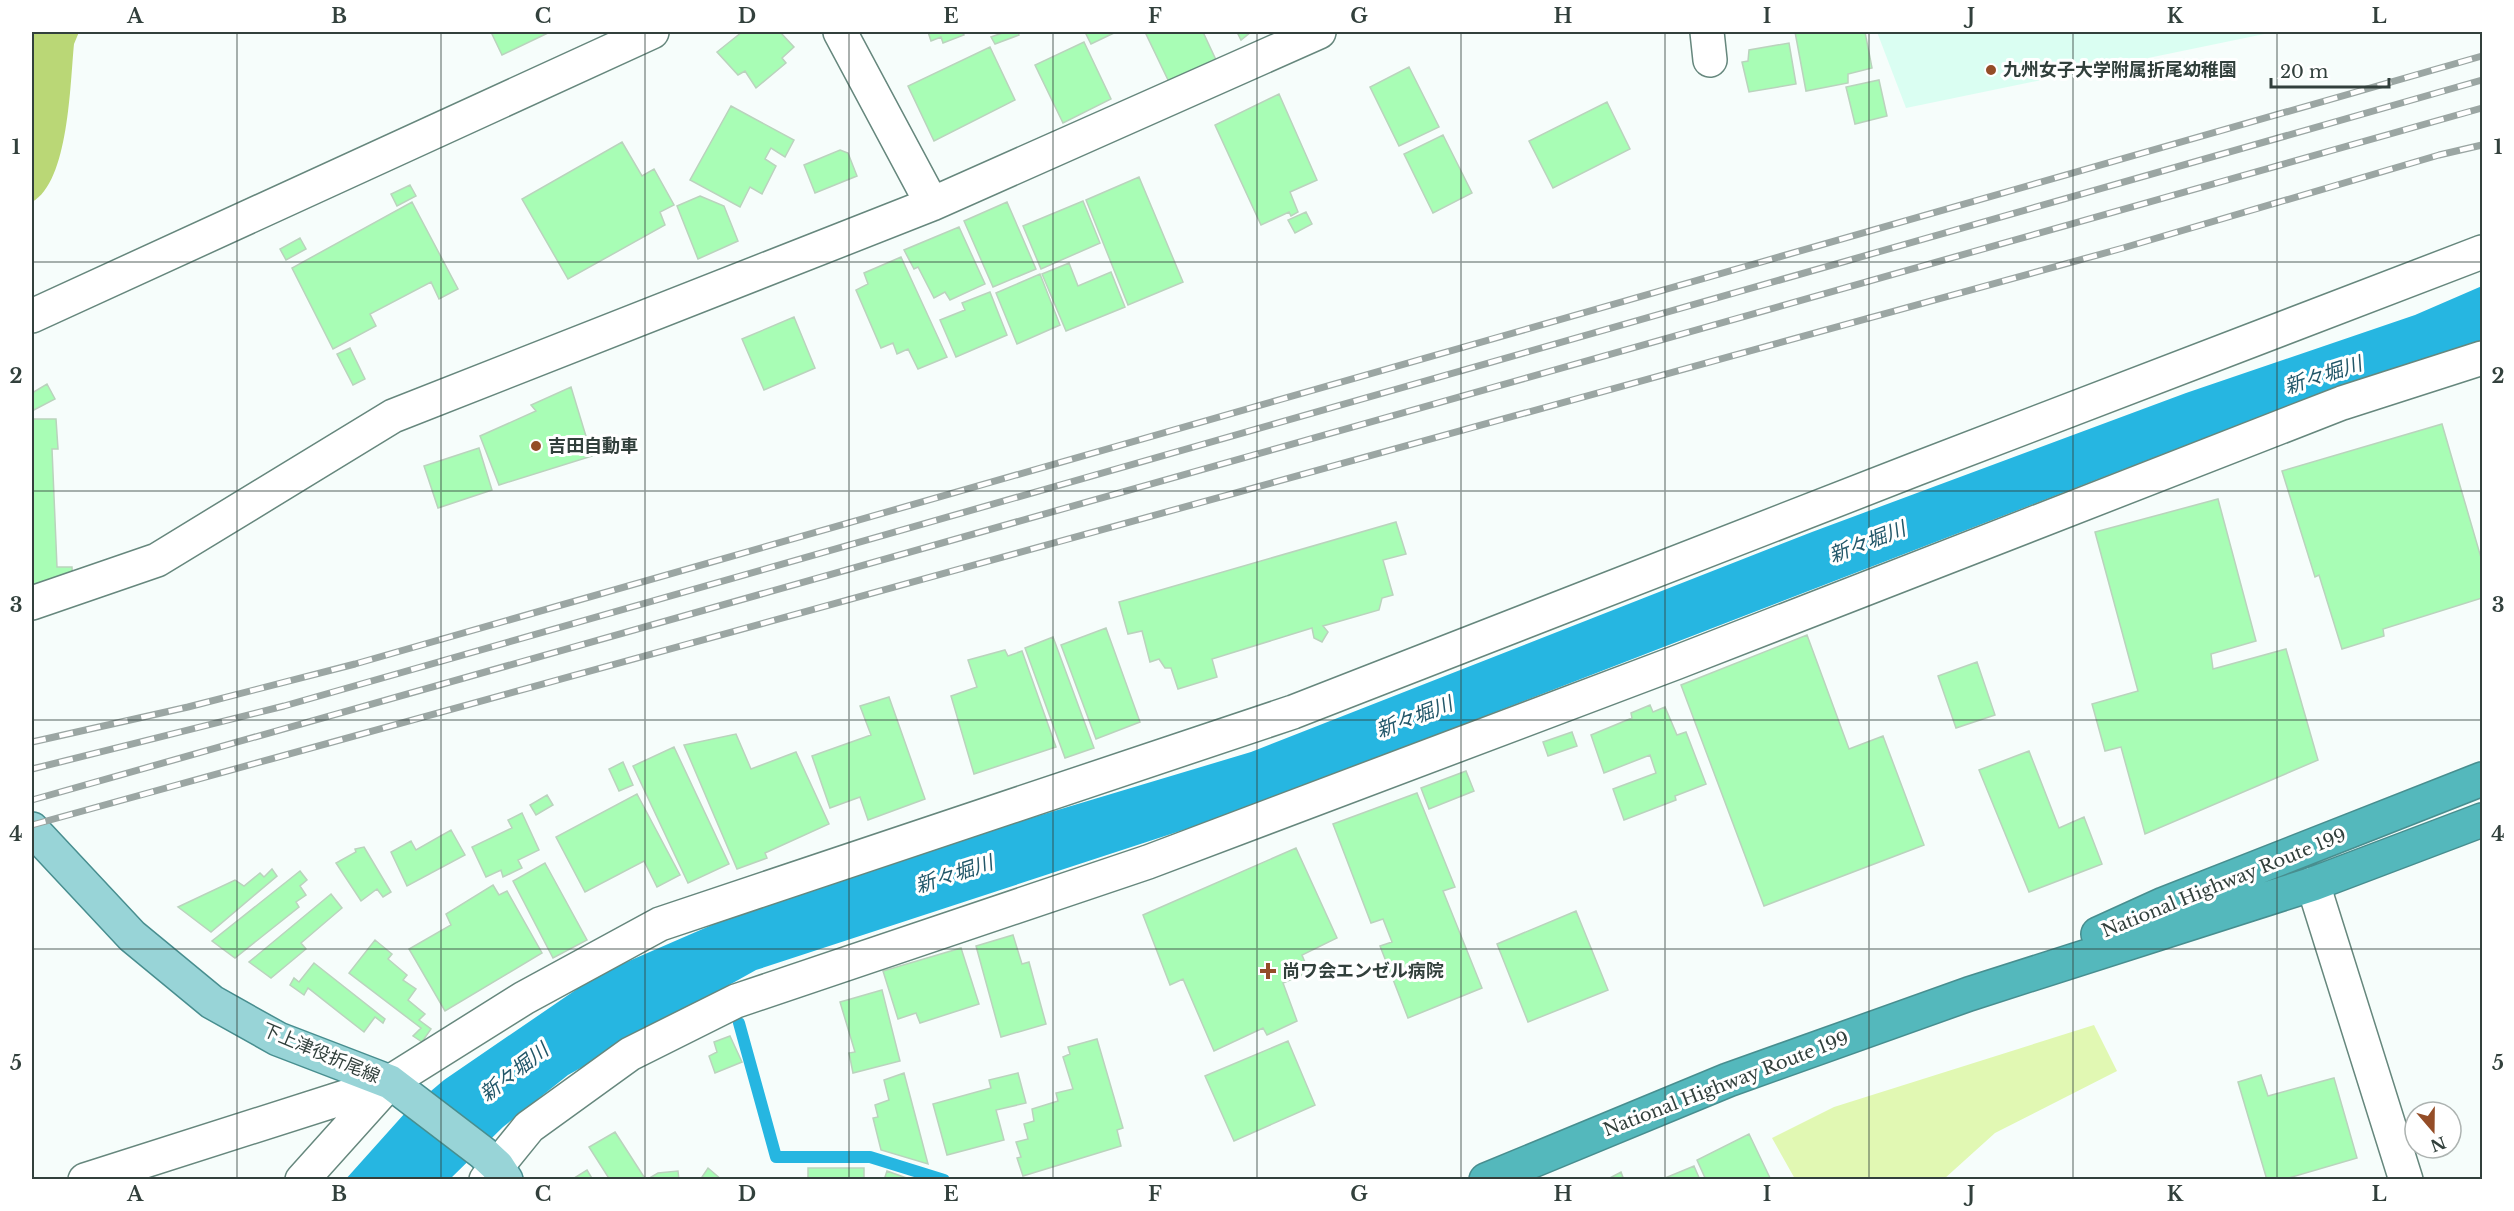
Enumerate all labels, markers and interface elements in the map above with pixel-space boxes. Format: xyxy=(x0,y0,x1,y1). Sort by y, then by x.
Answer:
text: A xyxy=(126,4,144,28)
text: B xyxy=(331,4,347,28)
text: C xyxy=(535,4,551,28)
text: D xyxy=(738,4,756,28)
text: E xyxy=(943,4,959,28)
text: F xyxy=(1148,4,1162,28)
text: G xyxy=(1350,4,1368,28)
text: H xyxy=(1554,4,1573,28)
text: I xyxy=(1763,4,1771,28)
text: J xyxy=(1963,4,1975,28)
text: K xyxy=(2167,4,2184,28)
text: L xyxy=(2371,4,2387,28)
scale bar xyxy=(2271,51,2390,89)
place label: 九州女子大学附属折尾幼稚園 xyxy=(2003,59,2237,81)
text: 20 m xyxy=(2280,61,2328,83)
marker: 九州女子大学附属折尾幼稚園 xyxy=(1984,63,1998,77)
text: 1 xyxy=(12,135,21,159)
text: 1 xyxy=(2494,135,2503,159)
water label: 新々堀川 xyxy=(2281,351,2367,399)
text: 2 xyxy=(9,364,23,388)
text: 2 xyxy=(2491,364,2505,388)
place label: 吉田自動車 xyxy=(548,435,638,457)
marker: 吉田自動車 xyxy=(529,439,543,453)
water label: 新々堀川 xyxy=(1825,516,1911,568)
text: 3 xyxy=(10,593,22,617)
text: 3 xyxy=(2492,593,2504,617)
water label: 新々堀川 xyxy=(1372,691,1458,743)
text: 4 xyxy=(9,822,23,846)
text: 4 xyxy=(2491,822,2505,846)
street label: National Highway Route 199 xyxy=(2099,824,2349,942)
water label: 新々堀川 xyxy=(912,850,998,898)
place label: 尚ワ会エンゼル病院 xyxy=(1282,960,1444,982)
marker: 尚ワ会エンゼル病院 xyxy=(1259,962,1277,980)
street label: 下上津役折尾線 xyxy=(259,1018,383,1088)
street label: National Highway Route 199 xyxy=(1600,1027,1852,1141)
water label: 新々堀川 xyxy=(475,1037,554,1106)
text: 5 xyxy=(10,1051,22,1075)
text: 5 xyxy=(2492,1051,2504,1075)
north arrow xyxy=(2403,1100,2463,1160)
text: N xyxy=(2428,1132,2449,1156)
text: A xyxy=(126,1182,144,1206)
text: B xyxy=(331,1182,347,1206)
text: C xyxy=(535,1182,551,1206)
text: D xyxy=(738,1182,756,1206)
text: E xyxy=(943,1182,959,1206)
text: F xyxy=(1148,1182,1162,1206)
text: G xyxy=(1350,1182,1368,1206)
text: H xyxy=(1554,1182,1573,1206)
text: I xyxy=(1763,1182,1771,1206)
text: J xyxy=(1963,1182,1975,1206)
text: K xyxy=(2167,1182,2184,1206)
text: L xyxy=(2371,1182,2387,1206)

